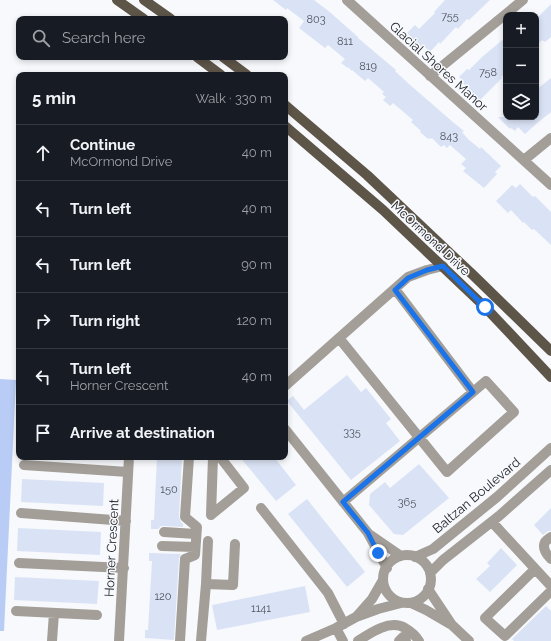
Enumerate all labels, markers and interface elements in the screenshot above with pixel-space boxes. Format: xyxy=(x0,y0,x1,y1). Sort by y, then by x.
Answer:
house number: 755 xyxy=(441,10,459,23)
map controls xyxy=(503,12,539,120)
button: + xyxy=(503,12,539,48)
house number: 803 xyxy=(306,13,326,26)
search box xyxy=(16,16,288,60)
street label: Glacial Shores Manor xyxy=(387,18,491,115)
icon: search xyxy=(30,27,52,49)
text: Search here xyxy=(62,29,145,47)
house number: 811 xyxy=(337,35,353,48)
button: − xyxy=(503,48,539,84)
house number: 819 xyxy=(359,60,377,73)
house number: 758 xyxy=(479,66,497,79)
button: layers xyxy=(503,84,539,120)
text: 5 min xyxy=(32,88,76,108)
text: Walk · 330 m xyxy=(195,91,272,106)
house number: 843 xyxy=(440,130,458,143)
text: Continue xyxy=(70,136,135,154)
icon: ahead xyxy=(32,142,54,164)
text: 40 m xyxy=(242,145,272,160)
text: McOrmond Drive xyxy=(70,154,172,169)
icon: left xyxy=(32,198,54,220)
street label: McOrmond Drive xyxy=(388,198,473,279)
text: Turn left xyxy=(70,200,131,218)
text: 40 m xyxy=(242,201,272,216)
icon: left xyxy=(32,254,54,276)
text: Turn left xyxy=(70,256,131,274)
text: 90 m xyxy=(241,257,272,272)
route start xyxy=(476,298,494,316)
icon: right xyxy=(32,310,54,332)
text: Turn right xyxy=(70,312,140,330)
text: 120 m xyxy=(236,313,272,328)
text: Turn left xyxy=(70,360,131,378)
icon: left xyxy=(32,366,54,388)
text: 40 m xyxy=(242,369,272,384)
text: Horner Crescent xyxy=(70,378,168,393)
icon: arrive xyxy=(32,422,54,444)
text: Arrive at destination xyxy=(70,424,215,442)
house number: 335 xyxy=(343,426,361,439)
street label: Baltzan Boulevard xyxy=(430,454,523,536)
house number: 150 xyxy=(160,483,178,496)
house number: 365 xyxy=(398,496,416,509)
street label: Horner Crescent xyxy=(101,498,122,598)
route end xyxy=(369,544,387,562)
house number: 120 xyxy=(154,590,172,603)
house number: 1141 xyxy=(251,602,271,615)

